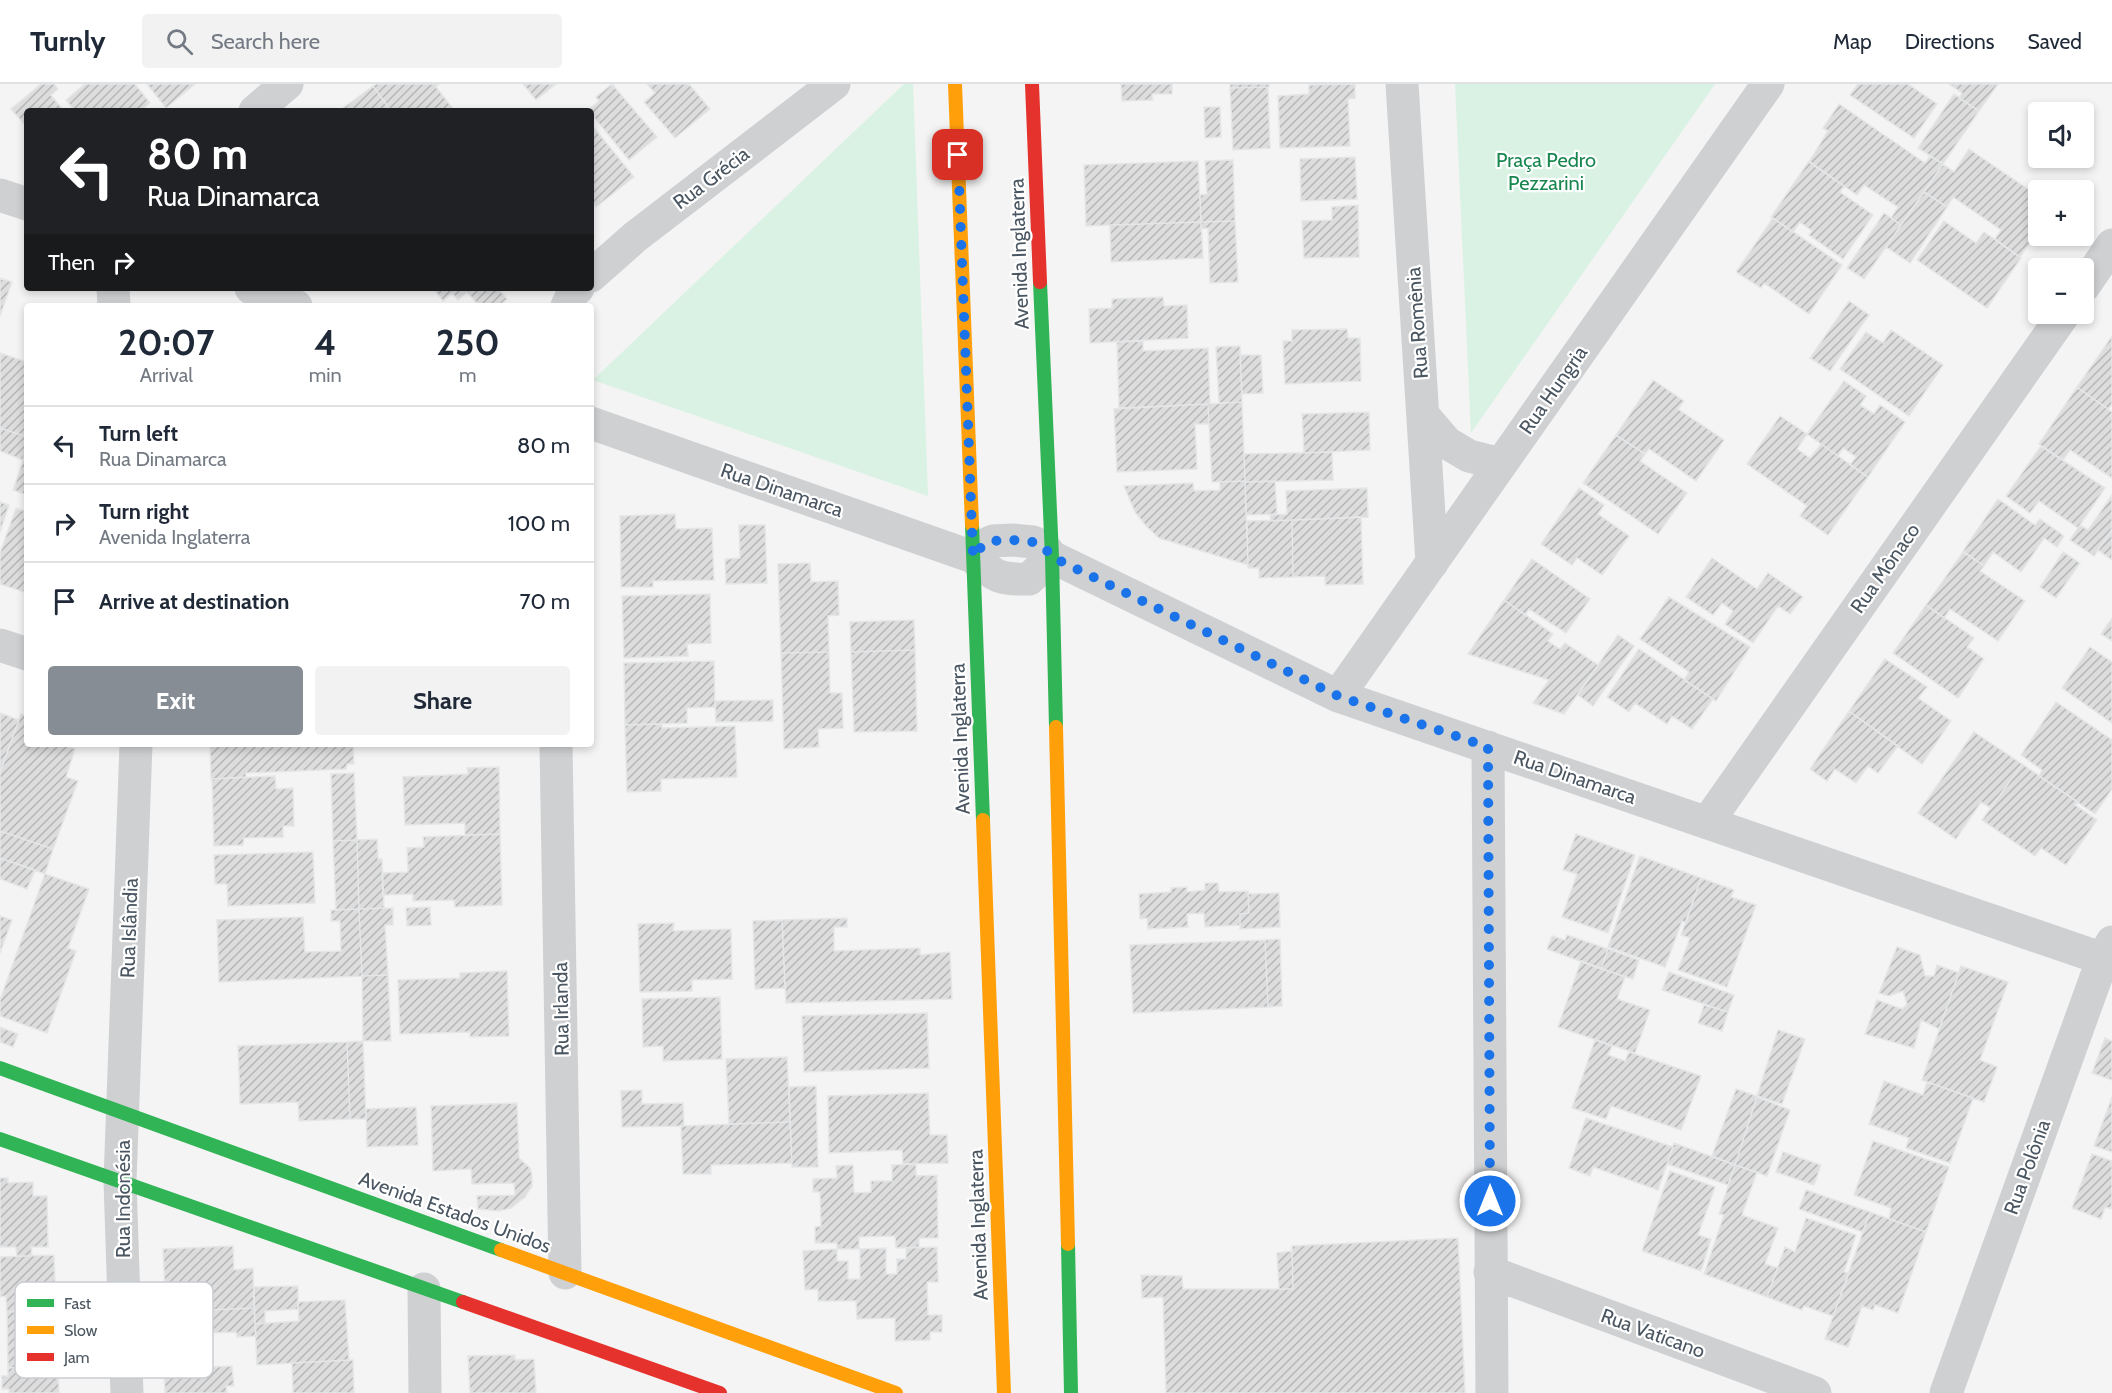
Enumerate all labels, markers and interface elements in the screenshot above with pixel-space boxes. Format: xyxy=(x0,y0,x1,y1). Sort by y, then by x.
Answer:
search box xyxy=(142,14,562,68)
text: Turnly xyxy=(30,24,106,58)
icon: search xyxy=(163,25,196,58)
text: Search here xyxy=(211,28,320,55)
text: Map xyxy=(1833,29,1872,54)
text: Directions xyxy=(1905,29,1994,54)
text: Saved xyxy=(2027,29,2082,54)
map controls xyxy=(2028,102,2094,324)
button: sound xyxy=(2028,102,2094,168)
text: 80 m xyxy=(147,128,248,180)
pin xyxy=(932,129,983,180)
icon: left xyxy=(48,132,126,210)
icon: arrive xyxy=(941,138,974,171)
street label: Rua Grécia xyxy=(668,141,754,214)
park label: Praça Pedro Pezzarini xyxy=(1496,148,1596,195)
street label: Avenida Inglaterra xyxy=(1004,178,1034,330)
text: Rua Dinamarca xyxy=(147,180,319,213)
button: + xyxy=(2028,180,2094,246)
icon: right xyxy=(107,246,140,279)
text: Then xyxy=(48,249,95,276)
button: − xyxy=(2028,258,2094,324)
street label: Rua Romênia xyxy=(1401,266,1433,380)
text: 20:07 xyxy=(118,320,214,364)
text: 4 xyxy=(314,320,336,364)
text: 250 xyxy=(436,320,500,364)
street label: Rua Hungria xyxy=(1514,341,1592,439)
text: Arrival xyxy=(140,363,193,387)
text: min xyxy=(309,363,342,387)
text: m xyxy=(459,363,477,387)
text: Turn left xyxy=(99,420,178,447)
icon: left xyxy=(48,429,81,462)
text: 80 m xyxy=(517,432,570,459)
text: Rua Dinamarca xyxy=(99,447,227,471)
street label: Rua Dinamarca xyxy=(718,458,847,522)
text: Turn right xyxy=(99,498,189,525)
icon: right xyxy=(48,507,81,540)
text: 100 m xyxy=(508,510,570,537)
street label: Rua Mônaco xyxy=(1845,518,1925,618)
text: Avenida Inglaterra xyxy=(99,525,250,549)
icon: arrive xyxy=(48,585,81,618)
text: Arrive at destination xyxy=(99,588,289,615)
text: 70 m xyxy=(520,588,570,615)
street label: Avenida Inglaterra xyxy=(945,663,975,815)
button: Exit xyxy=(48,666,303,735)
button: Share xyxy=(315,666,570,735)
street label: Rua Dinamarca xyxy=(1511,745,1640,809)
street label: Rua Islândia xyxy=(115,877,143,978)
street label: Rua Irlanda xyxy=(548,961,574,1056)
street label: Rua Polônia xyxy=(1999,1116,2055,1218)
street label: Rua Indonésia xyxy=(111,1140,135,1258)
street label: Avenida Inglaterra xyxy=(963,1149,993,1301)
street label: Avenida Estados Unidos xyxy=(356,1166,554,1258)
position arrow xyxy=(1458,1169,1522,1233)
legend xyxy=(15,1282,213,1378)
text: Fast xyxy=(64,1294,92,1313)
street label: Rua Vaticano xyxy=(1598,1303,1708,1363)
text: Slow xyxy=(64,1321,98,1340)
text: Jam xyxy=(63,1348,90,1367)

